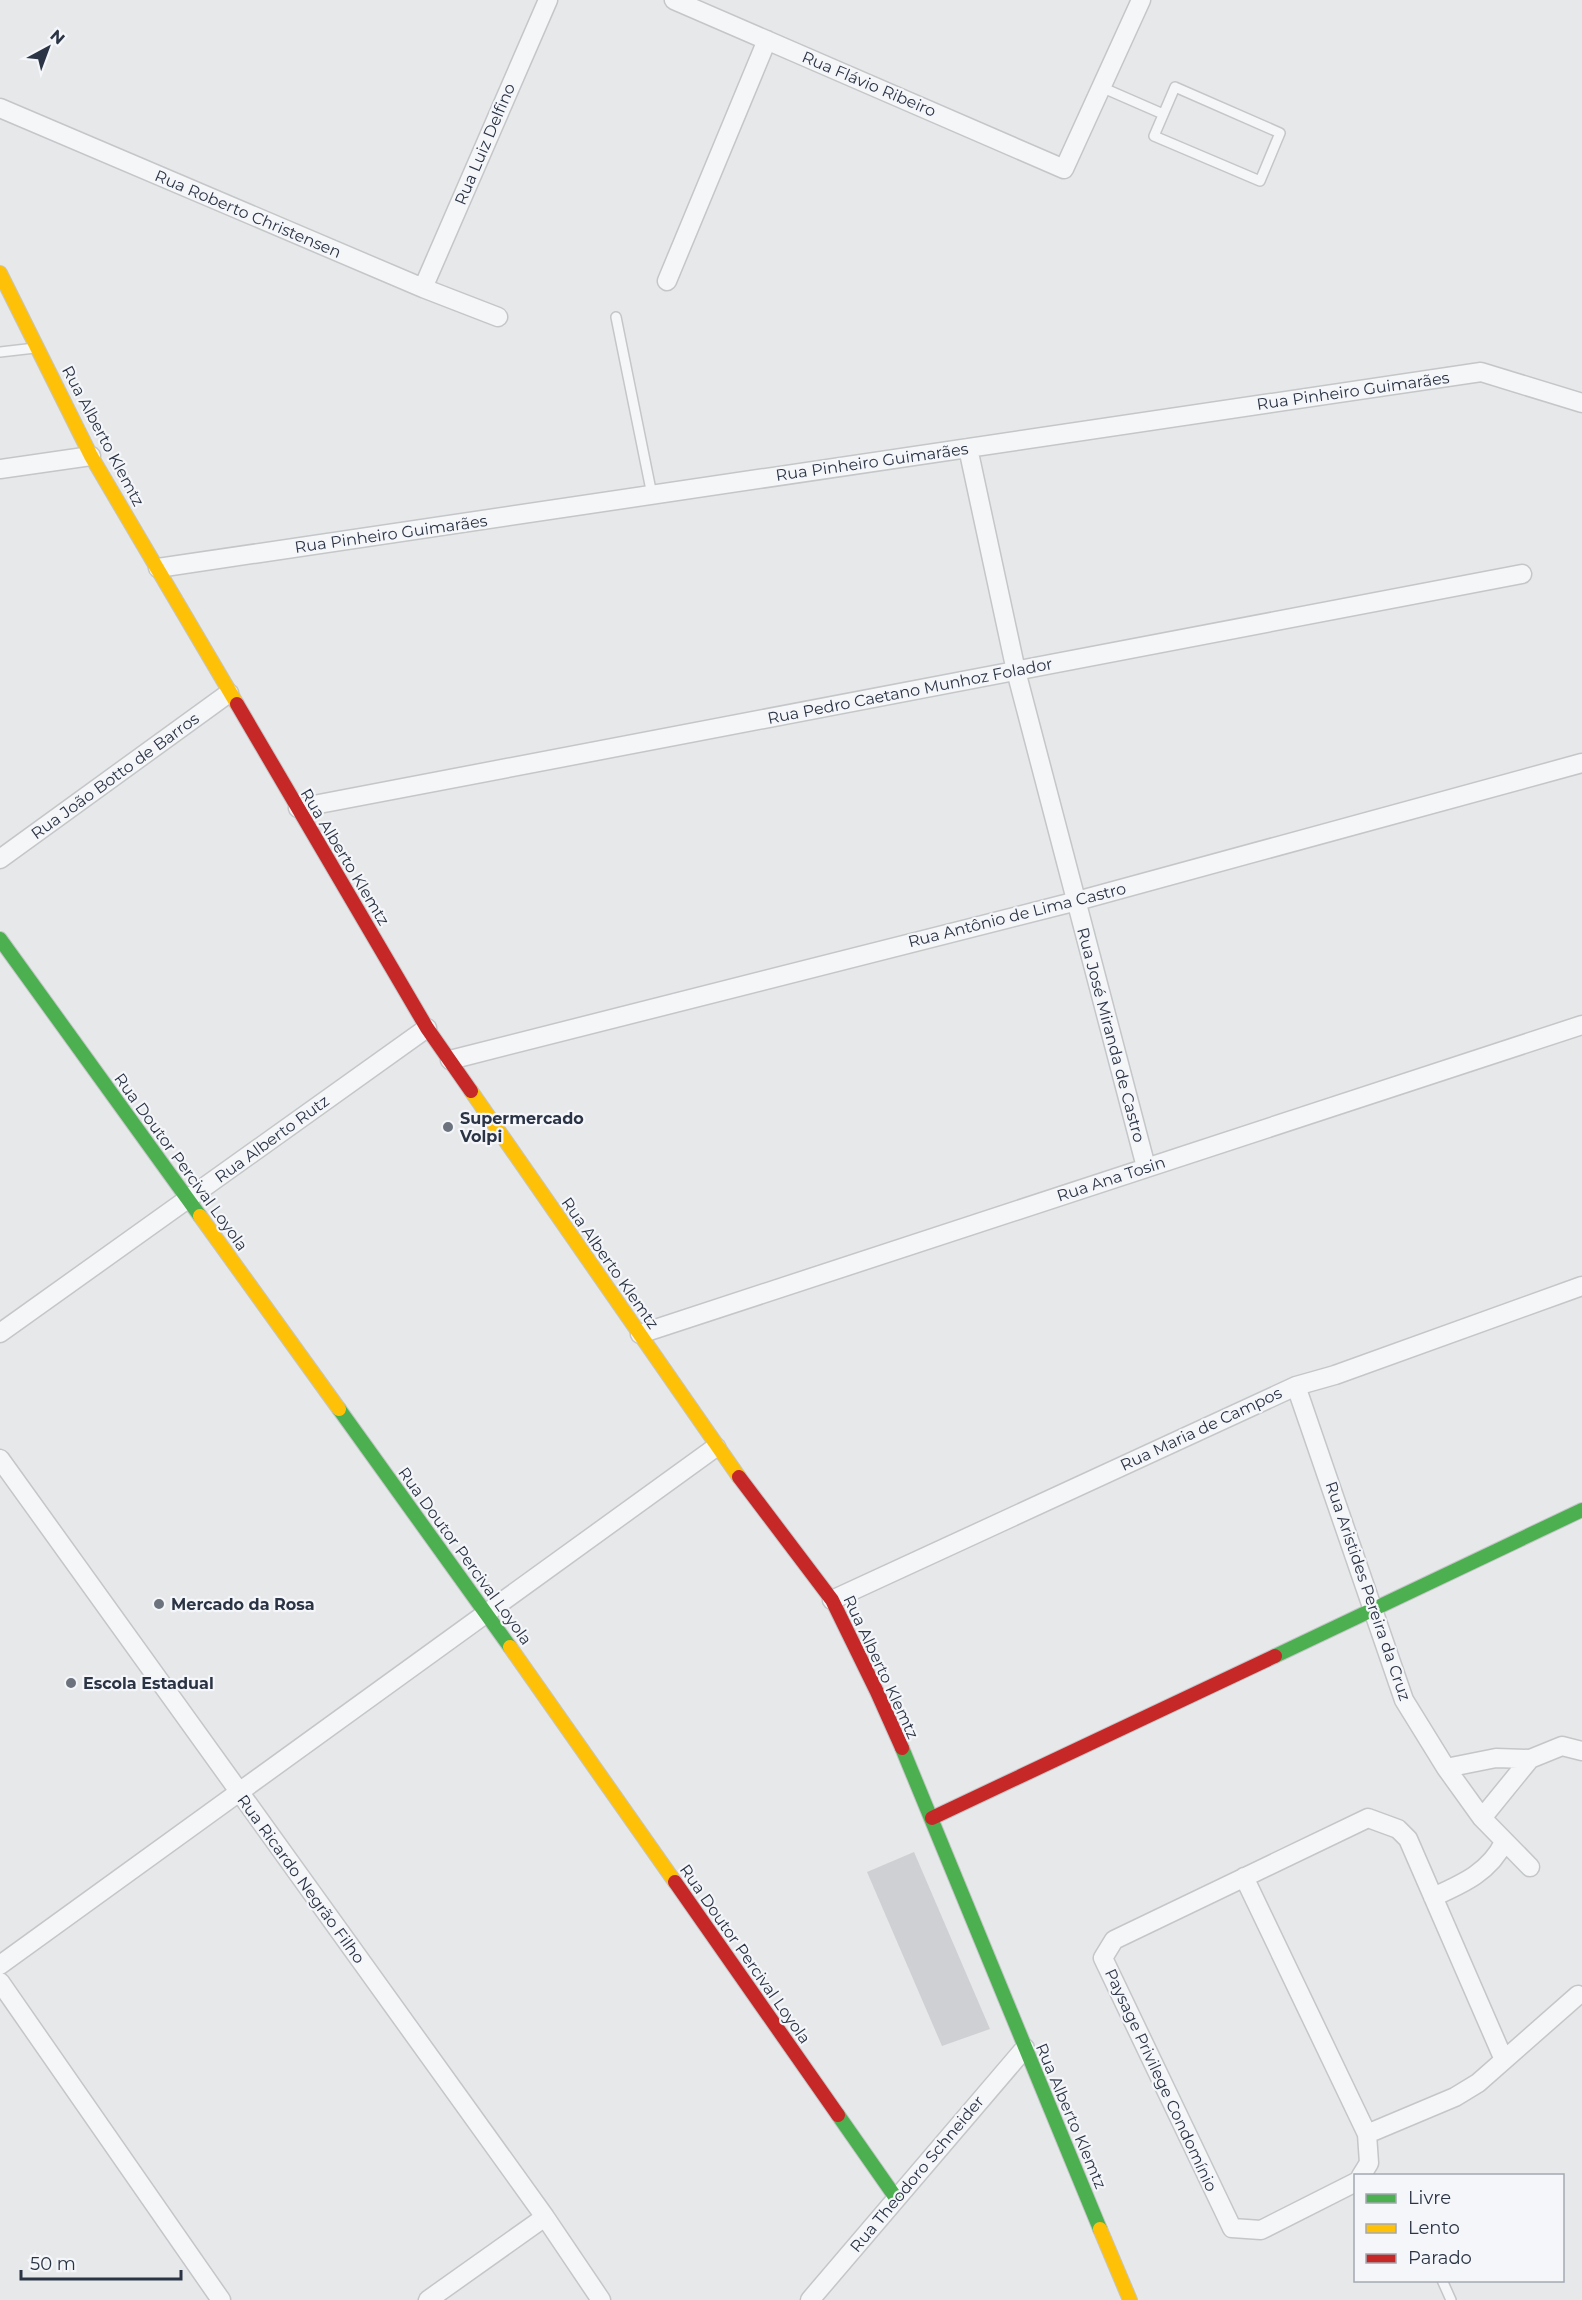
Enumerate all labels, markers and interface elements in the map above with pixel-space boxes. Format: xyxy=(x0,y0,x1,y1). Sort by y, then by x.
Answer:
north arrow xyxy=(18,18,78,78)
text: N xyxy=(46,26,69,48)
street label: Rua Flávio Ribeiro xyxy=(799,47,939,121)
street label: Rua Luiz Delfino xyxy=(451,80,519,208)
street label: Rua Roberto Christensen xyxy=(152,166,344,262)
street label: Rua Alberto Klemtz xyxy=(58,363,148,509)
street label: Rua Pinheiro Guimarães xyxy=(1255,368,1451,414)
street label: Rua Pinheiro Guimarães xyxy=(774,439,970,485)
street label: Rua Pinheiro Guimarães xyxy=(293,511,489,557)
street label: Rua Pedro Caetano Munhoz Folador xyxy=(766,654,1054,728)
street label: Rua João Botto de Barros xyxy=(27,709,203,843)
street label: Rua Alberto Klemtz xyxy=(297,785,393,929)
street label: Rua Antônio de Lima Castro xyxy=(906,879,1128,951)
street label: Rua José Miranda de Castro xyxy=(1073,925,1149,1145)
street label: Rua Doutor Percival Loyola xyxy=(110,1070,252,1254)
street label: Rua Alberto Rutz xyxy=(211,1091,333,1187)
place label: Supermercado Volpi xyxy=(459,1109,584,1146)
marker: Supermercado Volpi xyxy=(441,1120,455,1134)
street label: Rua Ana Tosin xyxy=(1054,1152,1168,1206)
street label: Rua Alberto Klemtz xyxy=(557,1194,663,1332)
street label: Rua Maria de Campos xyxy=(1117,1383,1285,1475)
street label: Rua Doutor Percival Loyola xyxy=(394,1464,536,1648)
street label: Rua Aristides Pereira da Cruz xyxy=(1321,1479,1415,1703)
street label: Rua Alberto Klemtz xyxy=(839,1592,923,1742)
place label: Mercado da Rosa xyxy=(171,1595,315,1614)
marker: Mercado da Rosa xyxy=(152,1597,166,1611)
place label: Escola Estadual xyxy=(83,1674,214,1693)
marker: Escola Estadual xyxy=(64,1676,78,1690)
street label: Rua Ricardo Negrão Filho xyxy=(233,1791,369,1967)
street label: Rua Doutor Percival Loyola xyxy=(676,1861,814,2047)
street label: Paysage Privilege Condomínio xyxy=(1101,1966,1221,2194)
street label: Rua Alberto Klemtz xyxy=(1032,2040,1110,2192)
street label: Rua Theodoro Schneider xyxy=(846,2092,988,2256)
legend xyxy=(1354,2174,1564,2282)
text: Livre xyxy=(1408,2187,1451,2209)
text: Lento xyxy=(1408,2217,1460,2239)
scale bar xyxy=(21,2243,182,2281)
text: Parado xyxy=(1408,2247,1472,2269)
text: 50 m xyxy=(30,2253,76,2275)

